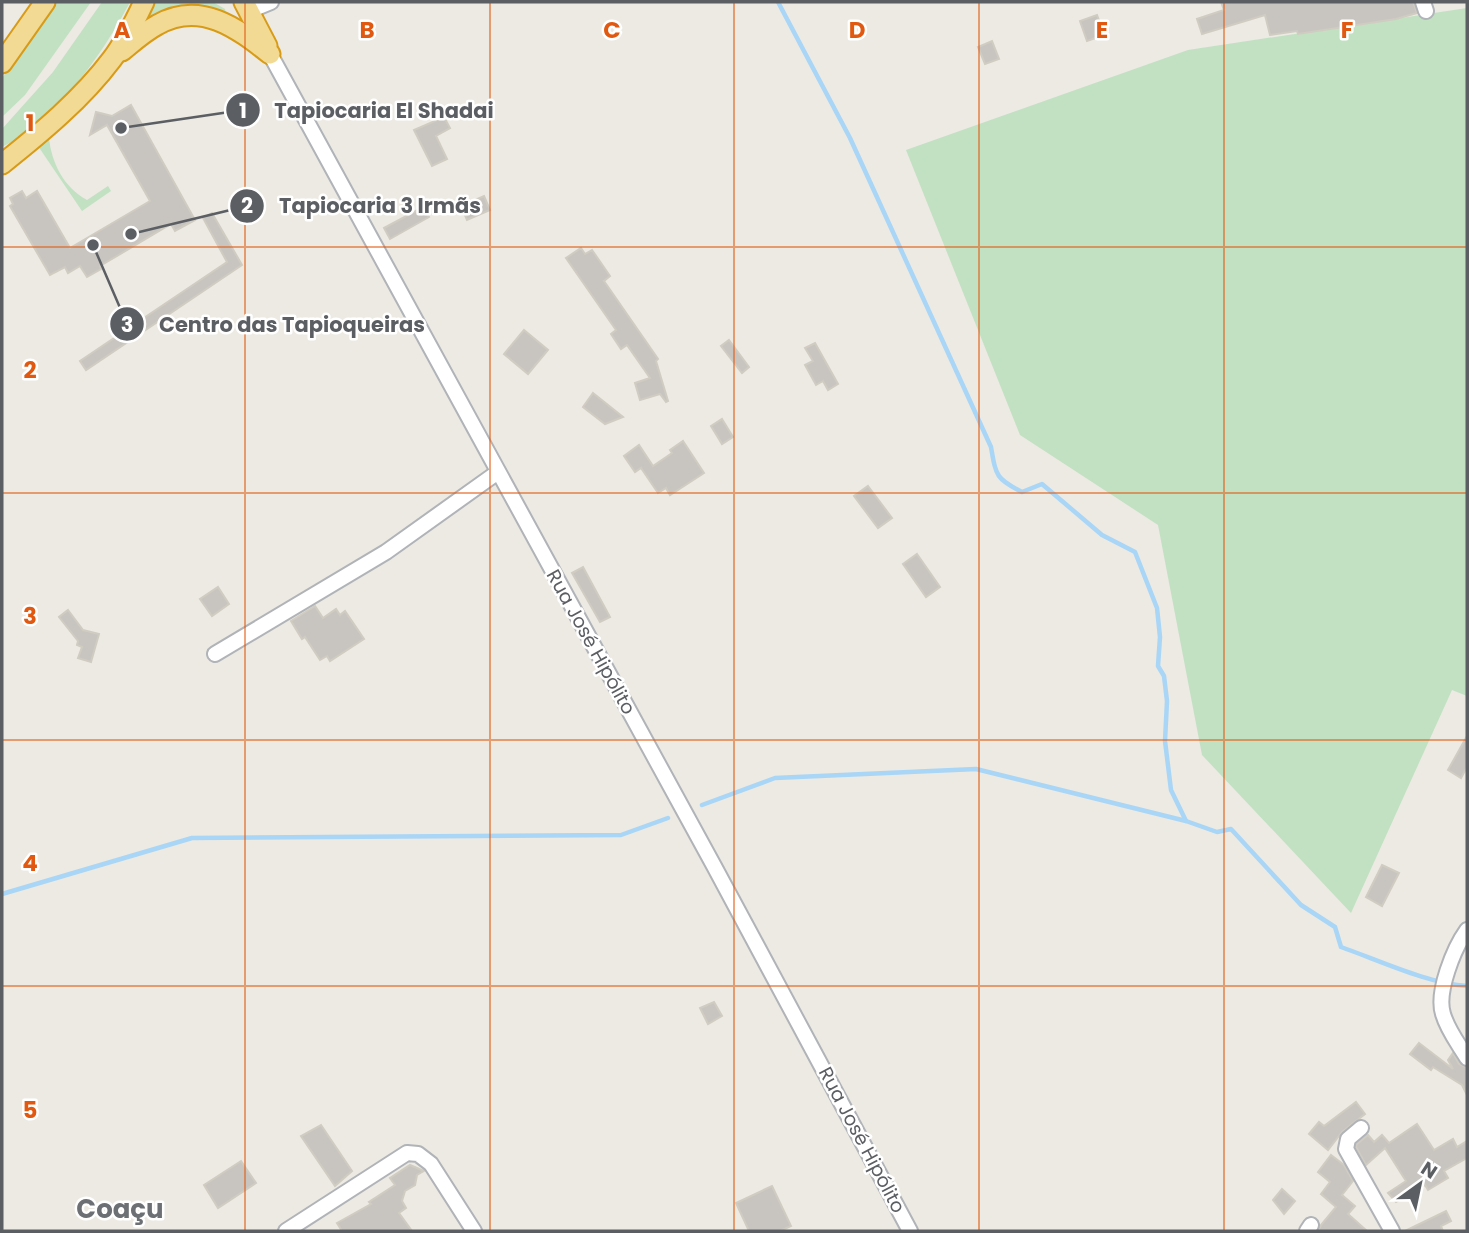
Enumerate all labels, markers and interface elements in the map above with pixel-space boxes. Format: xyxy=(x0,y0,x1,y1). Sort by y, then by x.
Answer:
text: A xyxy=(114,14,131,46)
text: B xyxy=(359,14,375,46)
text: C xyxy=(603,14,621,46)
text: D xyxy=(849,14,865,46)
text: E xyxy=(1096,14,1108,46)
text: F xyxy=(1341,14,1353,46)
callout: Tapiocaria El Shadai xyxy=(225,89,508,131)
text: 1 xyxy=(239,96,247,125)
text: Tapiocaria El Shadai xyxy=(274,96,494,125)
text: 1 xyxy=(26,107,34,139)
callout: Tapiocaria 3 Irmãs xyxy=(230,185,495,227)
text: 2 xyxy=(241,191,253,220)
text: Tapiocaria 3 Irmãs xyxy=(279,191,481,220)
callout: Centro das Tapioqueiras xyxy=(109,303,439,345)
text: 3 xyxy=(121,310,133,339)
text: Centro das Tapioqueiras xyxy=(159,310,425,339)
text: 2 xyxy=(23,354,37,386)
street label: Rua José Hipólito xyxy=(540,565,642,719)
text: 3 xyxy=(23,600,37,632)
text: 4 xyxy=(22,847,38,879)
street label: Rua José Hipólito xyxy=(812,1062,912,1218)
text: 5 xyxy=(23,1094,37,1126)
north arrow xyxy=(1385,1149,1455,1219)
text: N xyxy=(1416,1155,1442,1185)
district label: Coaçu xyxy=(76,1191,164,1227)

